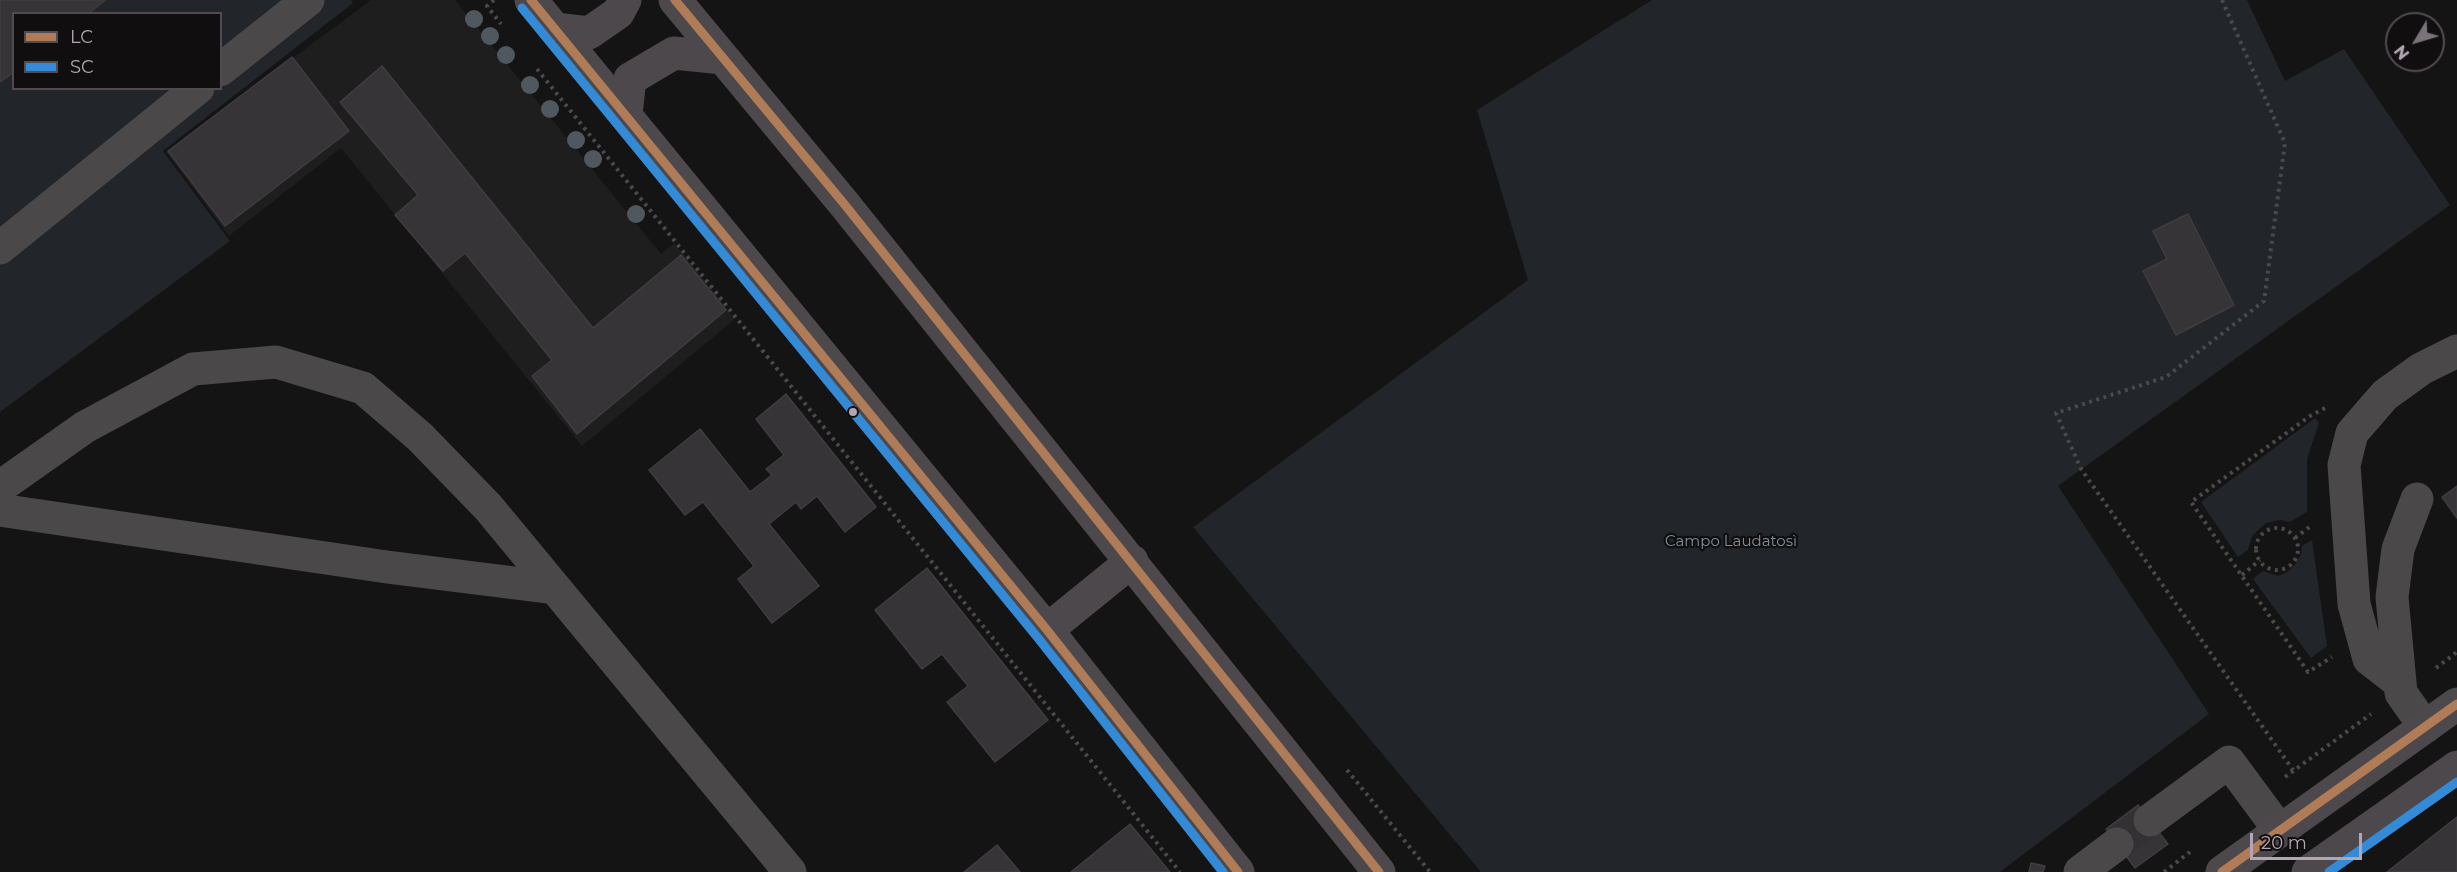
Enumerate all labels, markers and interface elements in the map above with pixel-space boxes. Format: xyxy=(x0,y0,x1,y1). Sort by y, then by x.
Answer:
legend xyxy=(12,12,222,90)
north arrow xyxy=(2385,12,2445,72)
text: LC xyxy=(70,26,93,48)
text: N xyxy=(2391,41,2413,63)
text: SC xyxy=(70,56,94,78)
unlabelled marker xyxy=(847,406,859,418)
park label: Campo Laudatosì xyxy=(1665,533,1797,551)
scale bar xyxy=(2253,821,2366,859)
text: 20 m xyxy=(2261,832,2307,854)

